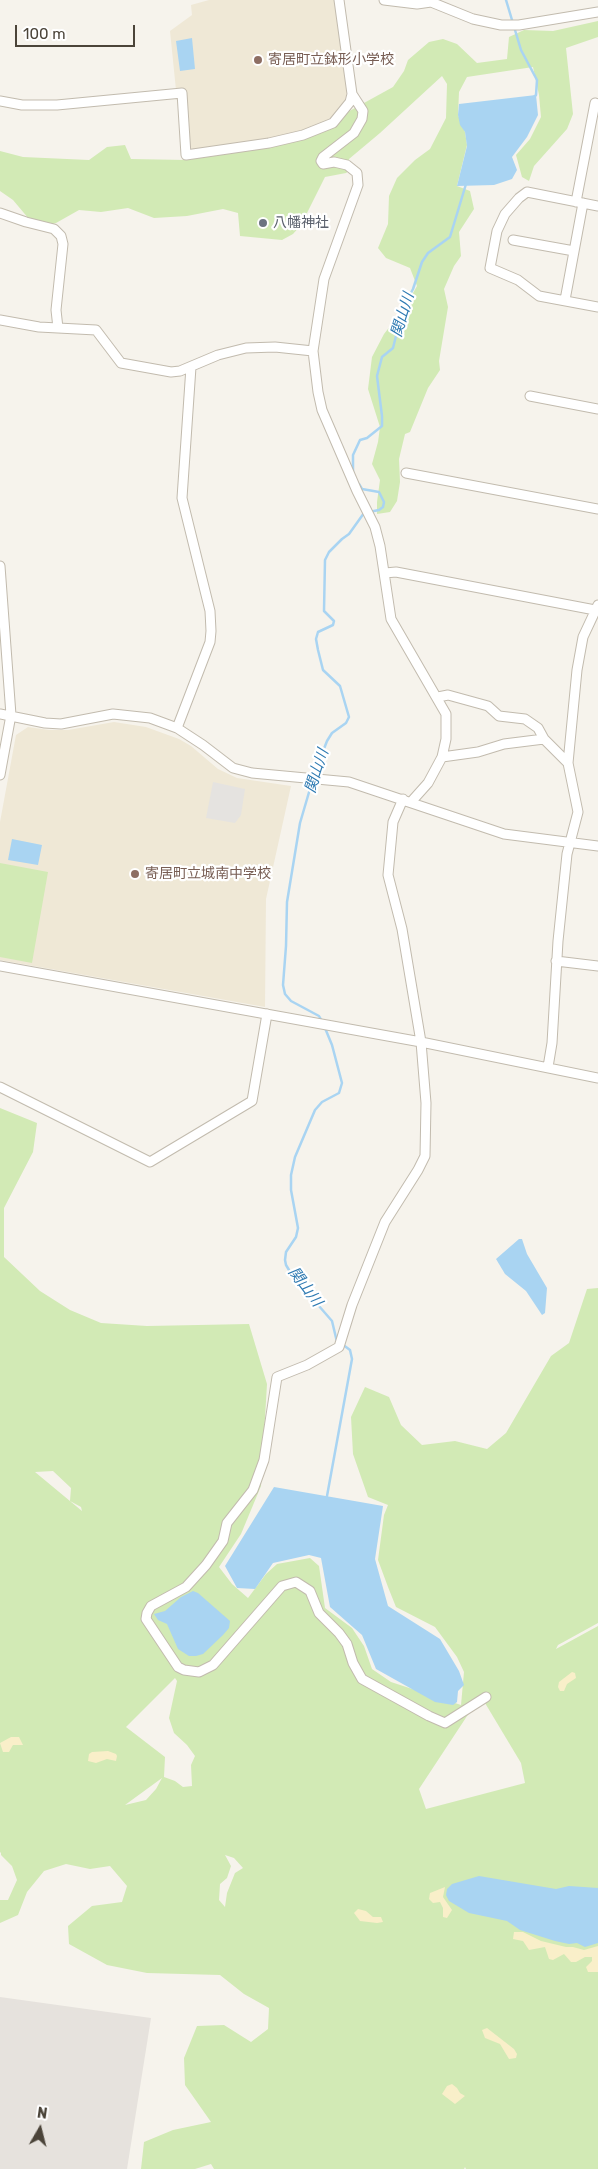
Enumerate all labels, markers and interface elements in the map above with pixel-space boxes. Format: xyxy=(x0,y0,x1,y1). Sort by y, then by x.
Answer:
scale bar xyxy=(18,15,138,47)
text: 100 m xyxy=(23,25,65,43)
place label: 寄居町立鉢形小学校 xyxy=(268,52,394,68)
marker: 寄居町立鉢形小学校 xyxy=(252,54,264,66)
place label: 八幡神社 xyxy=(273,215,329,231)
marker: 八幡神社 xyxy=(257,217,269,229)
water label: 関山川 xyxy=(388,291,418,339)
water label: 関山川 xyxy=(301,747,333,795)
place label: 寄居町立城南中学校 xyxy=(145,866,271,882)
marker: 寄居町立城南中学校 xyxy=(129,868,141,880)
water label: 関山川 xyxy=(284,1264,326,1310)
north arrow xyxy=(15,2104,65,2154)
text: N xyxy=(36,2105,48,2123)

